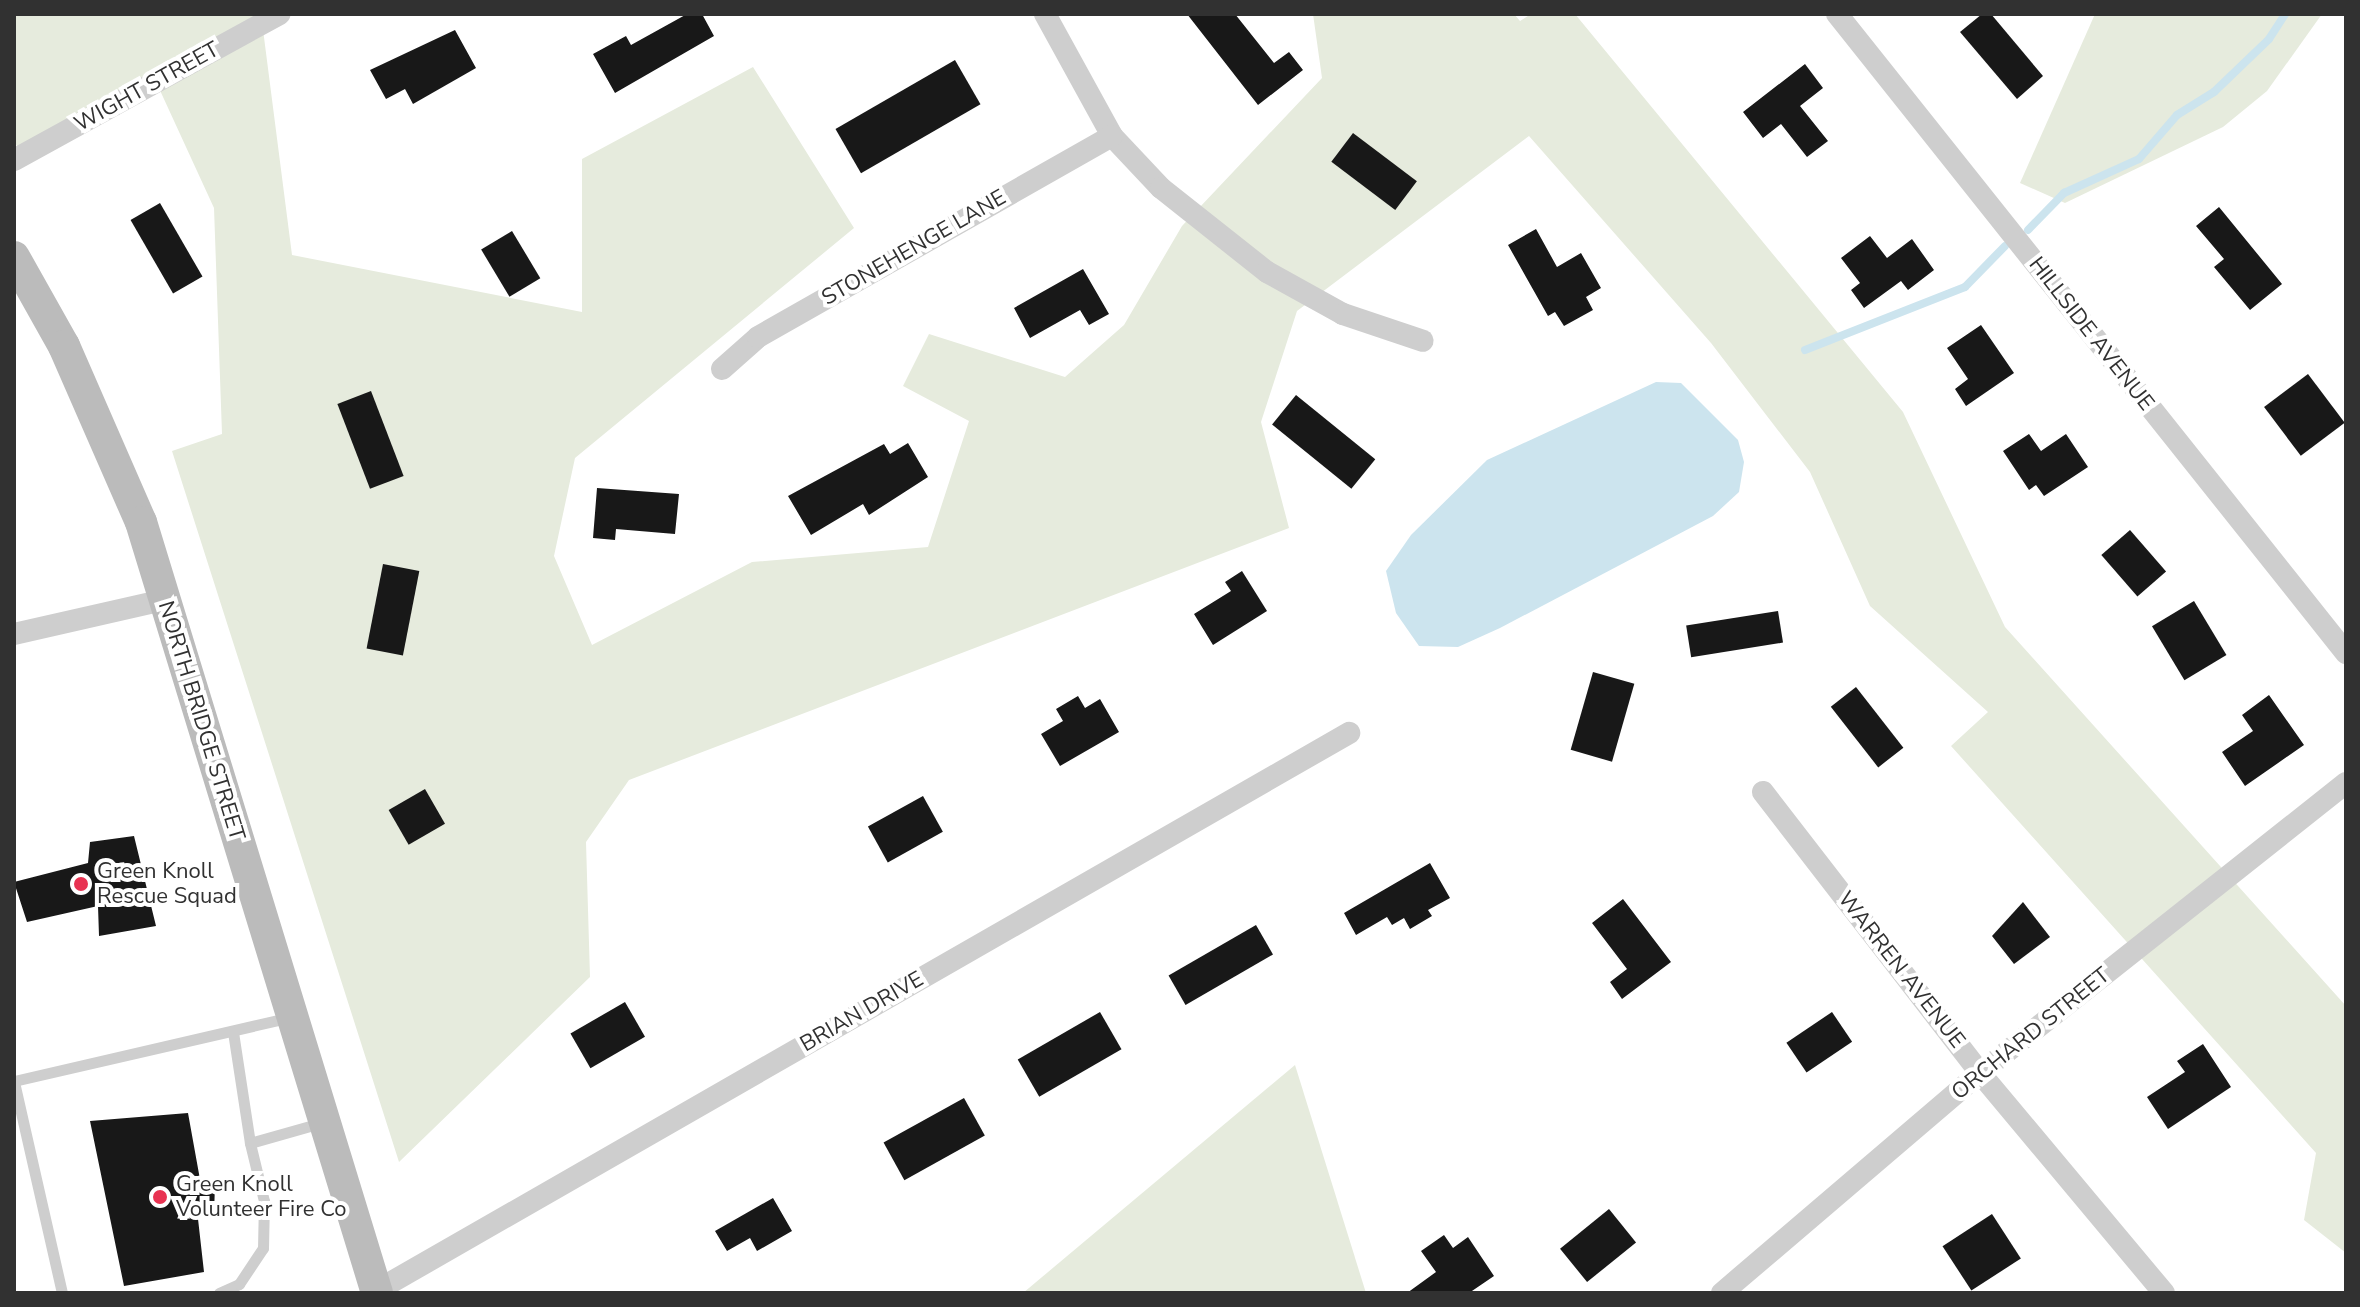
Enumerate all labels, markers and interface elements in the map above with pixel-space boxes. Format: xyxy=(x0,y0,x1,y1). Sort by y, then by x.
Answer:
street label: WIGHT STREET xyxy=(70,36,224,138)
street label: STONEHENGE LANE xyxy=(817,184,1011,312)
street label: HILLSIDE AVENUE xyxy=(2023,252,2159,416)
street label: NORTH BRIDGE STREET xyxy=(152,598,250,844)
place label: Green Knoll Rescue Squad xyxy=(97,858,237,910)
marker: Green Knoll Rescue Squad xyxy=(72,875,90,893)
street label: WARREN AVENUE xyxy=(1832,887,1970,1053)
street label: ORCHARD STREET xyxy=(1947,962,2115,1106)
street label: BRIAN DRIVE xyxy=(796,966,928,1058)
place label: Green Knoll Volunteer Fire Co xyxy=(176,1171,346,1222)
marker: Green Knoll Volunteer Fire Co xyxy=(151,1188,169,1206)

